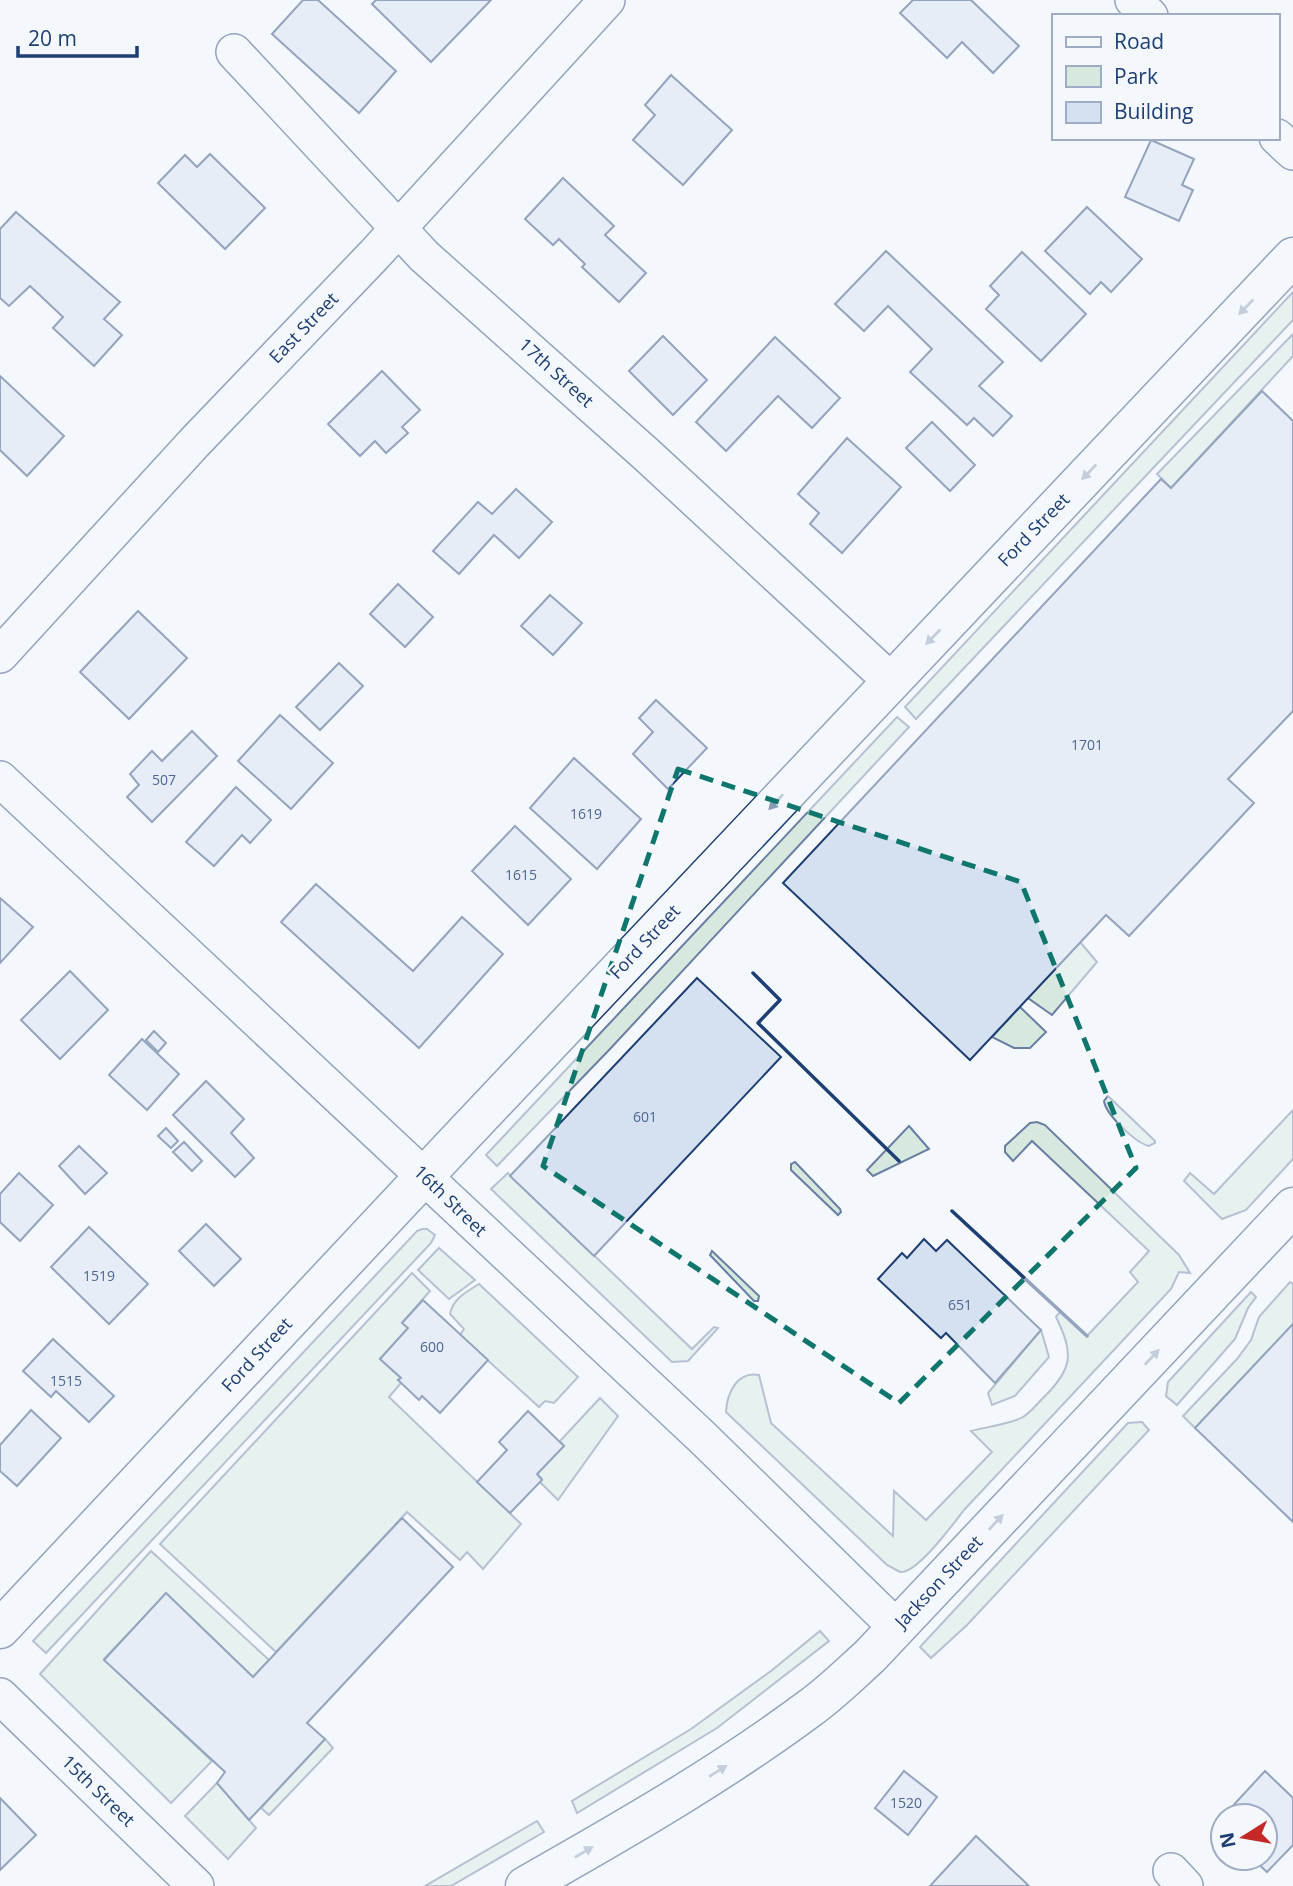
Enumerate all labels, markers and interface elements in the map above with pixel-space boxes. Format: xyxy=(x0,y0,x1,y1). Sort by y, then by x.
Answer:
scale bar xyxy=(18,14,136,58)
legend xyxy=(1052,14,1279,140)
text: 20 m xyxy=(28,24,77,52)
text: Road xyxy=(1114,27,1164,55)
text: Park xyxy=(1114,62,1158,90)
text: Building xyxy=(1114,97,1193,125)
street label: East Street xyxy=(263,287,343,368)
one-way arrow xyxy=(1238,298,1254,316)
street label: 17th Street xyxy=(514,332,599,412)
one-way arrow xyxy=(1082,463,1098,480)
street label: Ford Street xyxy=(992,487,1074,571)
one-way arrow xyxy=(925,628,941,645)
house number: 1701 xyxy=(1071,735,1103,754)
house number: 507 xyxy=(152,770,176,789)
one-way arrow xyxy=(769,793,785,810)
house number: 1619 xyxy=(570,804,602,823)
house number: 1615 xyxy=(505,865,537,884)
street label: Ford Street xyxy=(604,899,685,984)
house number: 601 xyxy=(633,1107,657,1126)
street label: 16th Street xyxy=(409,1159,492,1241)
house number: 1519 xyxy=(83,1266,115,1285)
house number: 651 xyxy=(948,1295,972,1314)
street label: Ford Street xyxy=(216,1312,297,1397)
house number: 600 xyxy=(420,1337,444,1356)
one-way arrow xyxy=(1144,1348,1160,1366)
house number: 1515 xyxy=(50,1371,82,1390)
one-way arrow xyxy=(987,1514,1004,1531)
street label: Jackson Street xyxy=(888,1530,987,1634)
street label: 15th Street xyxy=(57,1749,140,1831)
one-way arrow xyxy=(708,1764,727,1777)
house number: 1520 xyxy=(890,1793,922,1812)
north arrow xyxy=(1209,1802,1279,1872)
text: N xyxy=(1213,1830,1242,1850)
one-way arrow xyxy=(575,1846,594,1858)

